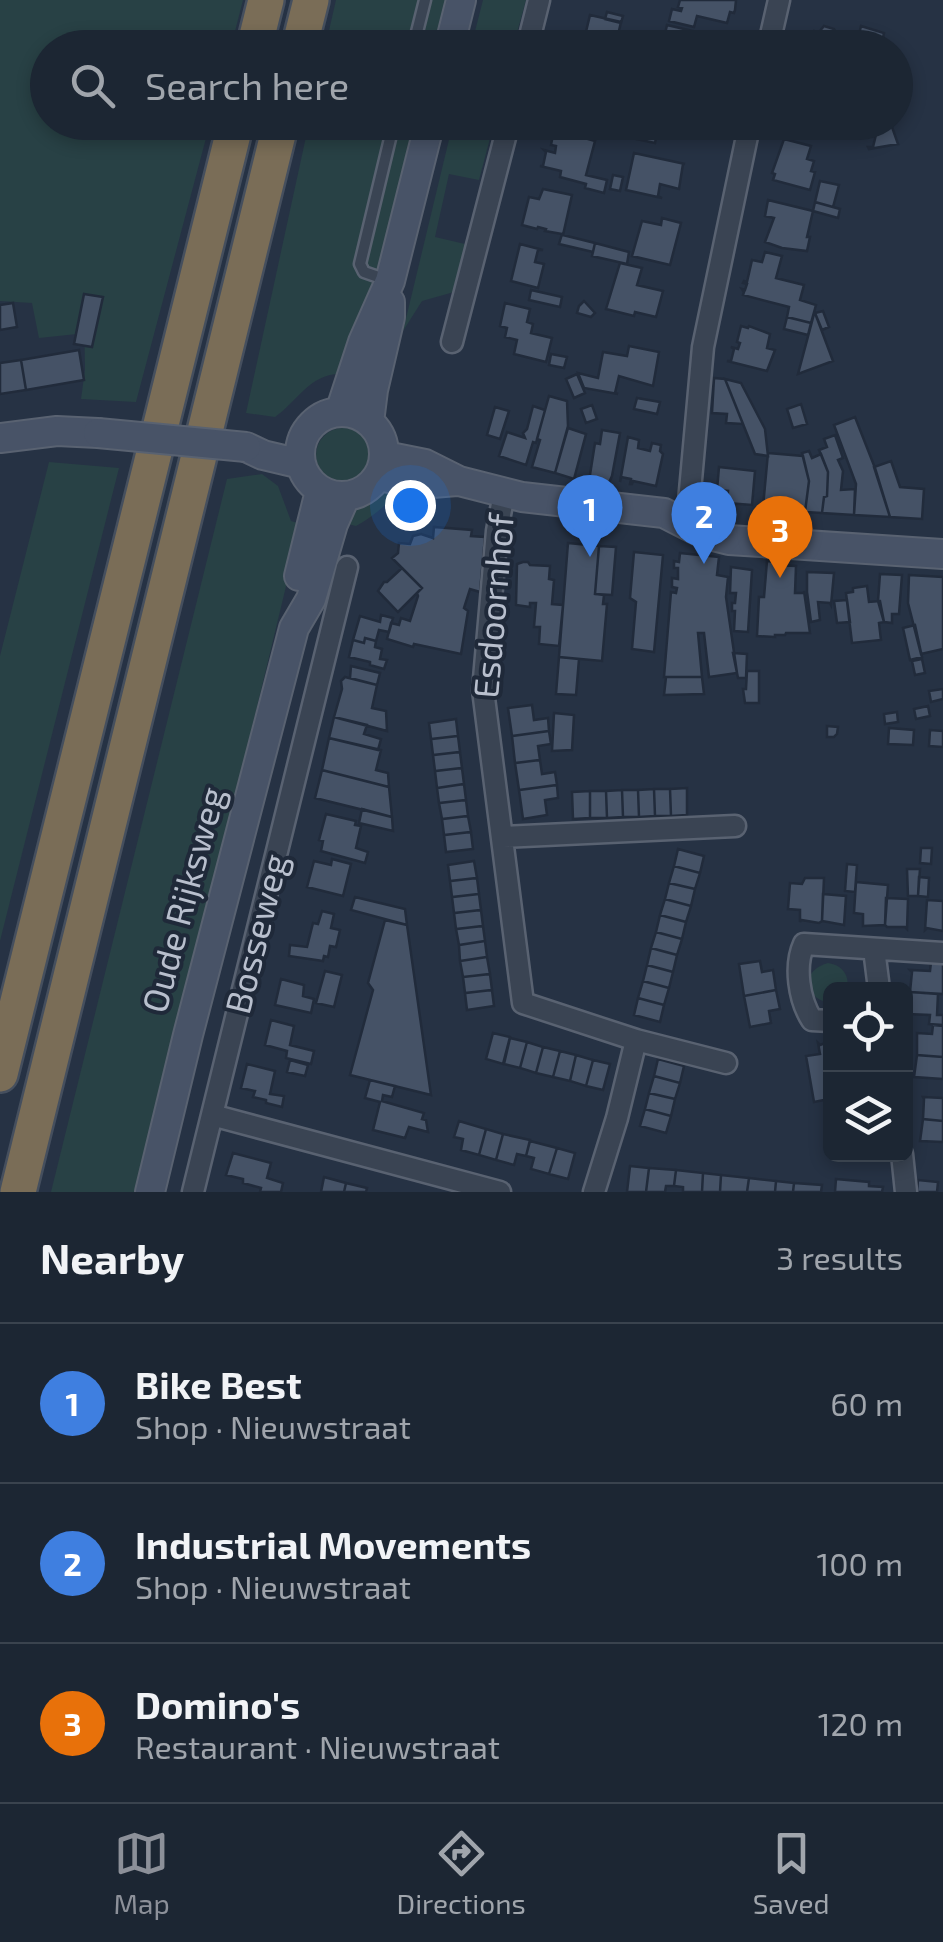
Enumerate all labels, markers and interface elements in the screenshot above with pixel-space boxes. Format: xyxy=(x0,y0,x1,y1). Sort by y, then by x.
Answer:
search box xyxy=(30,30,913,140)
icon: search xyxy=(65,58,120,113)
text: Search here xyxy=(145,62,349,108)
pin: 1 xyxy=(558,474,622,557)
your location xyxy=(385,480,436,531)
pin: 2 xyxy=(672,482,736,564)
pin: 3 xyxy=(748,496,812,578)
street label: Esdoornhof xyxy=(463,511,521,700)
street label: Oude Rijksweg xyxy=(132,782,232,1017)
street label: Bosseweg xyxy=(215,849,295,1018)
map controls xyxy=(823,982,913,1162)
button: locate xyxy=(823,982,913,1072)
button: layers xyxy=(823,1072,913,1162)
text: Nearby xyxy=(40,1232,184,1282)
text: 3 results xyxy=(776,1238,903,1276)
text: Bike Best xyxy=(135,1361,302,1407)
text: 1 xyxy=(66,1384,79,1422)
text: 60 m xyxy=(830,1384,903,1422)
text: Shop · Nieuwstraat xyxy=(135,1407,411,1445)
text: Industrial Movements xyxy=(135,1521,531,1567)
text: 2 xyxy=(63,1544,82,1582)
text: 100 m xyxy=(817,1544,903,1582)
text: Shop · Nieuwstraat xyxy=(135,1567,411,1605)
text: Domino's xyxy=(135,1681,300,1727)
text: 3 xyxy=(63,1704,82,1742)
text: 120 m xyxy=(818,1704,903,1742)
text: Restaurant · Nieuwstraat xyxy=(135,1727,500,1765)
tab: Map xyxy=(113,1826,170,1920)
tab: Directions xyxy=(397,1826,526,1920)
tab: Saved xyxy=(753,1826,830,1920)

